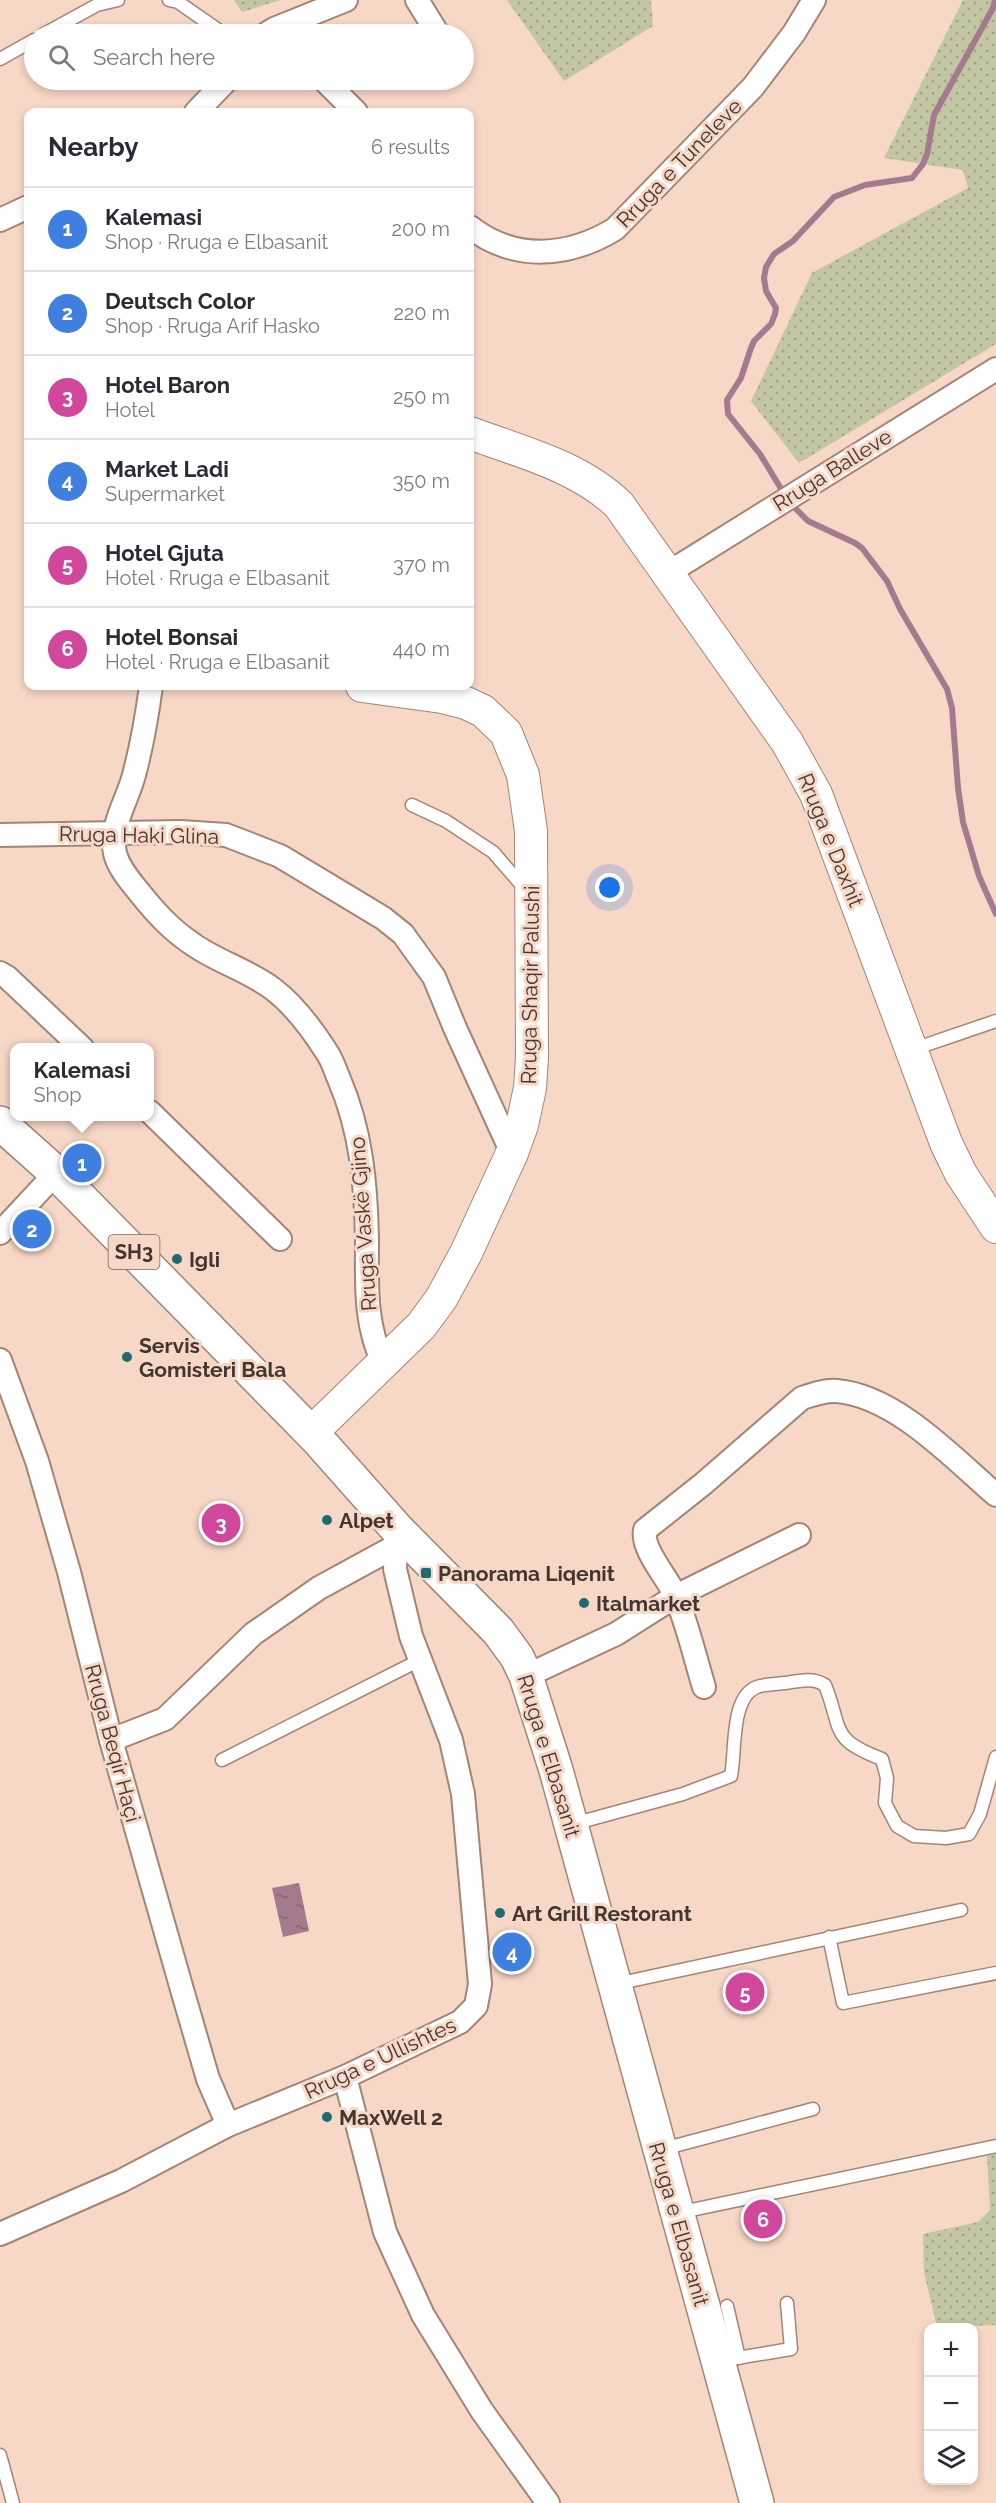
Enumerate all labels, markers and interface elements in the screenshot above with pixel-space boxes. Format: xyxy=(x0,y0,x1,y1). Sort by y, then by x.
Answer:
search box xyxy=(24,24,474,90)
icon: search xyxy=(45,41,78,74)
text: Search here xyxy=(93,44,215,70)
street label: Rruga e Tuneleve xyxy=(611,93,747,233)
text: Nearby xyxy=(48,132,138,162)
text: 6 results xyxy=(371,135,450,159)
text: Kalemasi xyxy=(105,204,202,230)
text: 1 xyxy=(63,217,72,241)
text: 200 m xyxy=(392,217,450,241)
text: Shop · Rruga e Elbasanit xyxy=(105,230,328,254)
text: Deutsch Color xyxy=(105,288,255,314)
text: 2 xyxy=(62,301,73,325)
text: 220 m xyxy=(393,301,450,325)
text: Shop · Rruga Arif Hasko xyxy=(105,314,320,338)
text: Hotel Baron xyxy=(105,372,230,398)
text: 3 xyxy=(62,385,73,409)
text: 250 m xyxy=(393,385,450,409)
text: Hotel xyxy=(105,398,155,422)
street label: Rruga Balleve xyxy=(768,424,896,516)
text: Market Ladi xyxy=(105,456,229,482)
text: 4 xyxy=(62,469,73,493)
text: 350 m xyxy=(393,469,450,493)
text: Supermarket xyxy=(105,482,225,506)
text: Hotel Gjuta xyxy=(105,540,224,566)
text: 5 xyxy=(62,553,73,577)
text: 370 m xyxy=(393,553,450,577)
text: Hotel · Rruga e Elbasanit xyxy=(105,566,330,590)
text: Hotel Bonsai xyxy=(105,624,238,650)
text: 6 xyxy=(61,637,74,661)
text: 440 m xyxy=(392,637,450,661)
text: Hotel · Rruga e Elbasanit xyxy=(105,650,330,674)
street label: Rruga e Daxhit xyxy=(793,770,869,910)
street label: Rruga Haki Glina xyxy=(59,821,219,849)
your location xyxy=(595,873,624,902)
street label: Rruga Shaqir Palushi xyxy=(516,885,544,1085)
popup xyxy=(10,1043,154,1121)
text: Kalemasi xyxy=(33,1057,131,1083)
text: Shop xyxy=(33,1083,82,1107)
street label: Rruga Vaskë Gjino xyxy=(344,1136,382,1312)
pin: 1 xyxy=(62,1140,101,1186)
pin: 2 xyxy=(12,1206,51,1252)
road number: SH3 xyxy=(108,1235,160,1269)
place label: Igli xyxy=(189,1247,220,1272)
marker: Igli xyxy=(170,1252,184,1266)
place label: Servis Gomisteri Bala xyxy=(139,1333,286,1382)
marker: Servis Gomisteri Bala xyxy=(120,1350,134,1364)
pin: 3 xyxy=(202,1500,240,1546)
place label: Alpet xyxy=(339,1508,394,1533)
marker: Alpet xyxy=(320,1513,334,1527)
place label: Panorama Liqenit xyxy=(438,1561,615,1586)
marker: Panorama Liqenit xyxy=(419,1566,433,1580)
place label: Italmarket xyxy=(596,1591,700,1616)
marker: Italmarket xyxy=(577,1596,591,1610)
street label: Rruga Beqir Haçi xyxy=(80,1661,146,1825)
street label: Rruga e Elbasanit xyxy=(512,1671,586,1841)
place label: Art Grill Restorant xyxy=(512,1901,692,1926)
marker: Art Grill Restorant xyxy=(493,1906,507,1920)
pin: 4 xyxy=(492,1930,532,1974)
pin: 5 xyxy=(726,1970,764,2014)
street label: Rruga e Ullishtes xyxy=(300,2012,460,2104)
place label: MaxWell 2 xyxy=(339,2105,443,2130)
marker: MaxWell 2 xyxy=(320,2110,334,2124)
street label: Rruga e Elbasanit xyxy=(644,2139,714,2309)
pin: 6 xyxy=(744,2196,783,2242)
map controls xyxy=(924,2323,978,2485)
button: + xyxy=(924,2323,978,2377)
button: − xyxy=(924,2377,978,2431)
button: layers xyxy=(924,2431,978,2485)

